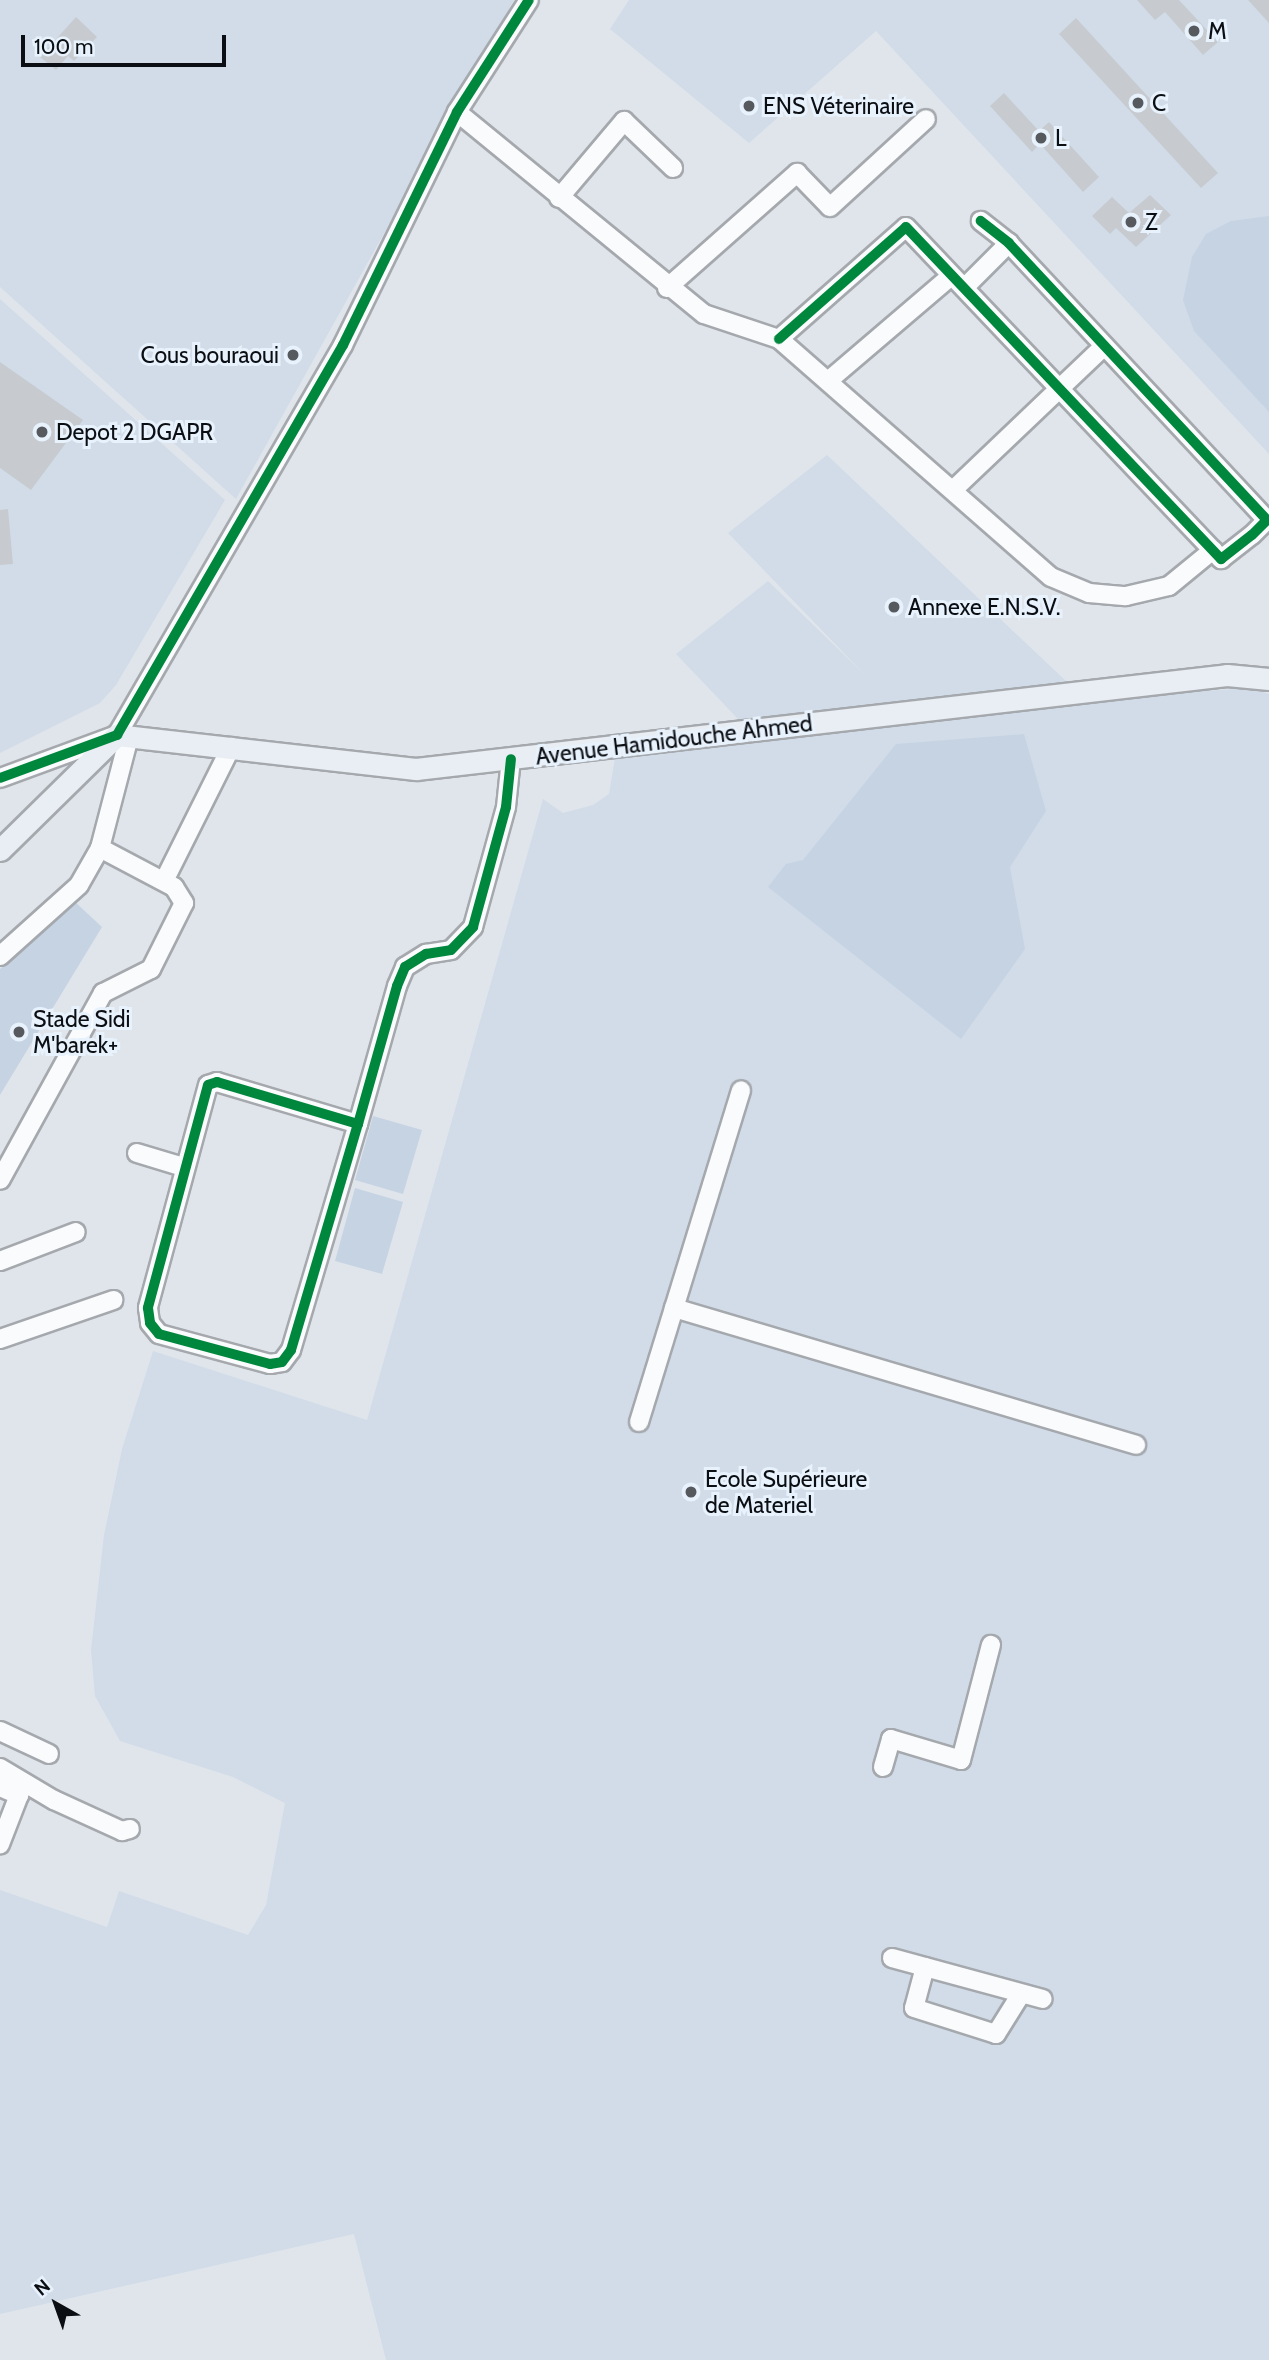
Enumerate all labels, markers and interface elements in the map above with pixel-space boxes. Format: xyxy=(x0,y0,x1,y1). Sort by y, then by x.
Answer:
place label: M xyxy=(1208,17,1227,45)
scale bar xyxy=(24,21,229,65)
marker: M xyxy=(1186,23,1202,39)
text: 100 m xyxy=(34,34,93,59)
place label: C xyxy=(1152,89,1166,117)
place label: ENS Véterinaire xyxy=(763,92,914,120)
marker: C xyxy=(1130,95,1146,111)
marker: ENS Véterinaire xyxy=(741,98,757,114)
place label: L xyxy=(1055,124,1067,152)
marker: L xyxy=(1033,130,1049,146)
place label: Z xyxy=(1145,208,1158,236)
marker: Z xyxy=(1123,214,1139,230)
place label: Cous bouraoui xyxy=(141,341,279,369)
marker: Cous bouraoui xyxy=(285,347,301,363)
place label: Depot 2 DGAPR xyxy=(56,418,213,446)
marker: Depot 2 DGAPR xyxy=(34,424,50,440)
place label: Annexe E.N.S.V. xyxy=(908,593,1061,621)
marker: Annexe E.N.S.V. xyxy=(886,599,902,615)
street label: Avenue Hamidouche Ahmed xyxy=(534,709,814,771)
place label: Stade Sidi M'barek+ xyxy=(33,1005,130,1059)
marker: Stade Sidi M'barek+ xyxy=(11,1024,27,1040)
place label: Ecole Supérieure de Materiel xyxy=(705,1465,867,1519)
marker: Ecole Supérieure de Materiel xyxy=(683,1484,699,1500)
north arrow xyxy=(21,2269,91,2339)
text: N xyxy=(30,2274,55,2301)

